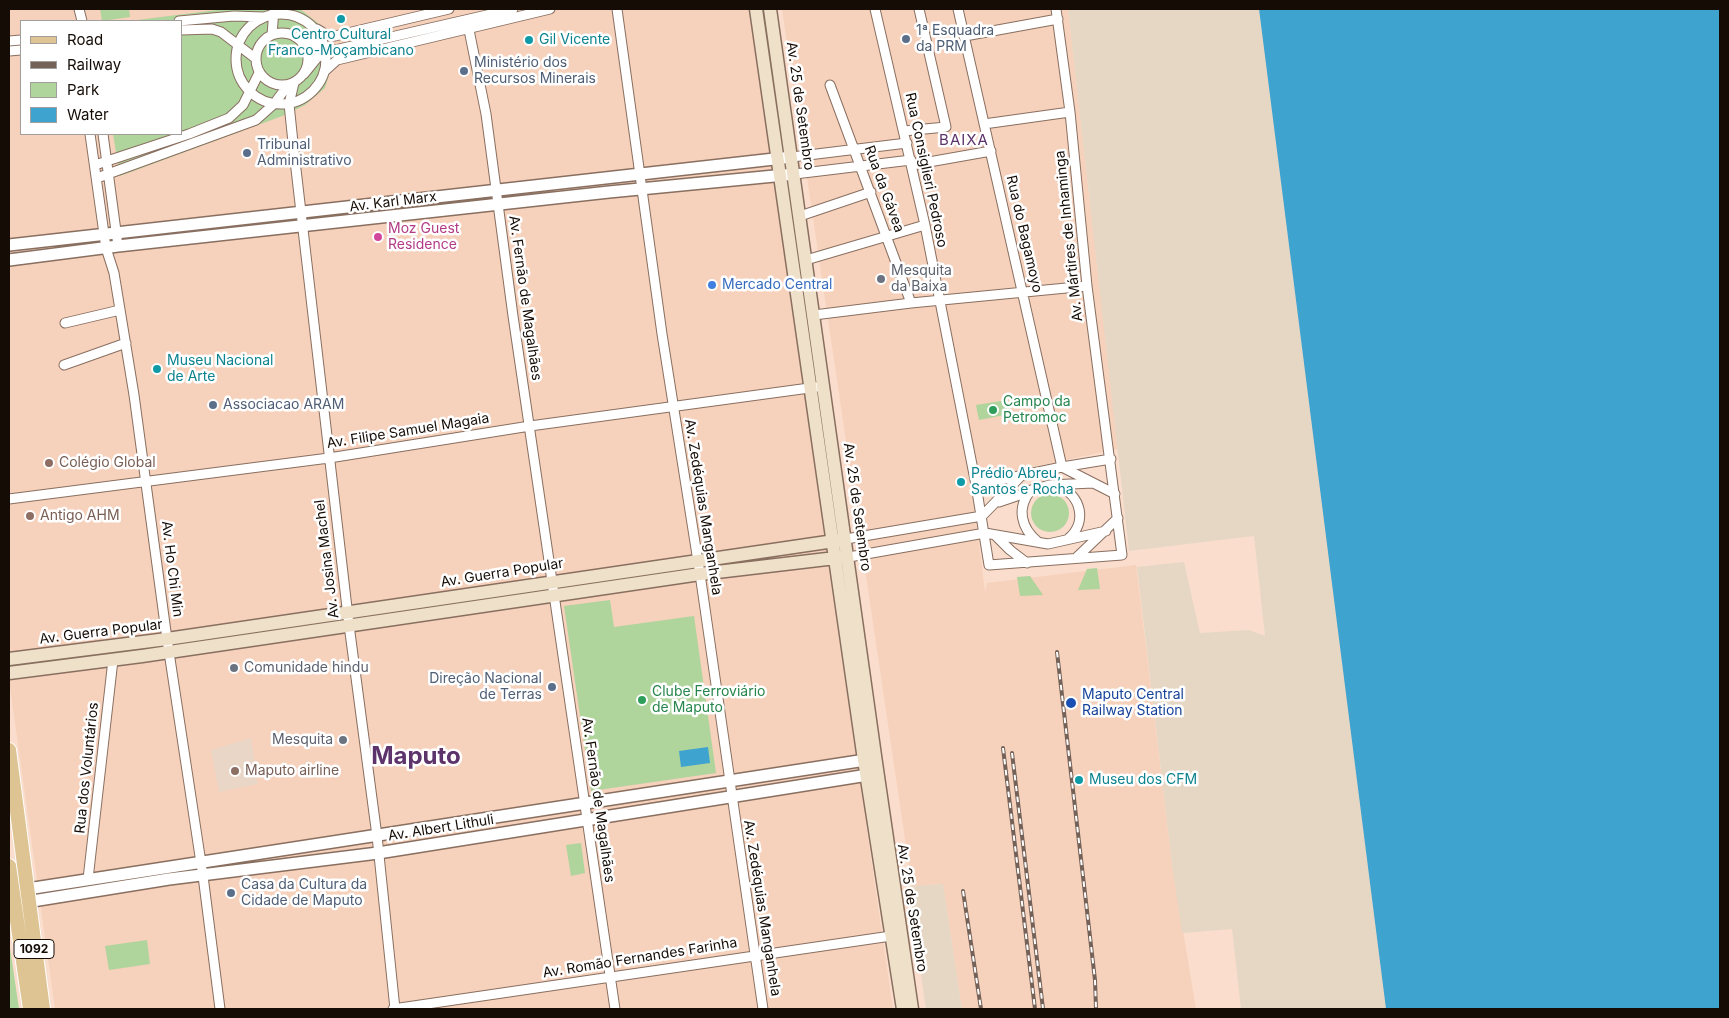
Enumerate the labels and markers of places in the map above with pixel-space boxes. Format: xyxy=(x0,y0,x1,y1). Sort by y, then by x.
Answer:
marker: Centro Cultural Franco-Moçambicano xyxy=(335,13,347,25)
place label: 1ª Esquadra da PRM xyxy=(916,23,994,56)
place label: Centro Cultural Franco-Moçambicano xyxy=(268,27,414,59)
place label: Gil Vicente xyxy=(539,32,610,48)
marker: 1ª Esquadra da PRM xyxy=(900,33,912,45)
marker: Gil Vicente xyxy=(523,34,535,46)
place label: Ministério dos Recursos Minerais xyxy=(474,55,596,88)
marker: Ministério dos Recursos Minerais xyxy=(458,65,470,77)
place label: Tribunal Administrativo xyxy=(257,137,352,170)
marker: Tribunal Administrativo xyxy=(241,147,253,159)
place label: Moz Guest Residence xyxy=(388,221,459,253)
marker: Moz Guest Residence xyxy=(372,231,384,243)
place label: Mesquita da Baixa xyxy=(891,263,952,296)
marker: Mesquita da Baixa xyxy=(875,273,887,285)
place label: Mercado Central xyxy=(722,277,833,293)
marker: Mercado Central xyxy=(706,279,718,291)
place label: Museu Nacional de Arte xyxy=(167,353,273,386)
marker: Museu Nacional de Arte xyxy=(151,363,163,375)
place label: Campo da Petromoc xyxy=(1003,394,1071,427)
place label: Associacao ARAM xyxy=(223,397,344,413)
marker: Associacao ARAM xyxy=(207,399,219,411)
marker: Campo da Petromoc xyxy=(987,404,999,416)
place label: Colégio Global xyxy=(59,455,156,471)
marker: Colégio Global xyxy=(43,457,55,469)
place label: Prédio Abreu, Santos e Rocha xyxy=(971,466,1074,498)
marker: Prédio Abreu, Santos e Rocha xyxy=(955,476,967,488)
place label: Antigo AHM xyxy=(40,508,120,524)
marker: Antigo AHM xyxy=(24,510,36,522)
place label: Comunidade hindu xyxy=(244,660,369,676)
marker: Comunidade hindu xyxy=(228,662,240,674)
place label: Direção Nacional de Terras xyxy=(429,671,542,704)
marker: Direção Nacional de Terras xyxy=(546,681,558,693)
place label: Clube Ferroviário de Maputo xyxy=(652,684,765,716)
place label: Maputo Central Railway Station xyxy=(1082,687,1184,720)
marker: Clube Ferroviário de Maputo xyxy=(636,694,648,706)
marker: Maputo Central Railway Station xyxy=(1064,696,1078,710)
place label: Mesquita xyxy=(272,732,333,748)
marker: Mesquita xyxy=(337,734,349,746)
place label: Maputo airline xyxy=(245,763,339,779)
marker: Maputo airline xyxy=(229,765,241,777)
place label: Museu dos CFM xyxy=(1089,772,1197,788)
marker: Museu dos CFM xyxy=(1073,774,1085,786)
place label: Casa da Cultura da Cidade de Maputo xyxy=(241,877,367,910)
marker: Casa da Cultura da Cidade de Maputo xyxy=(225,887,237,899)

